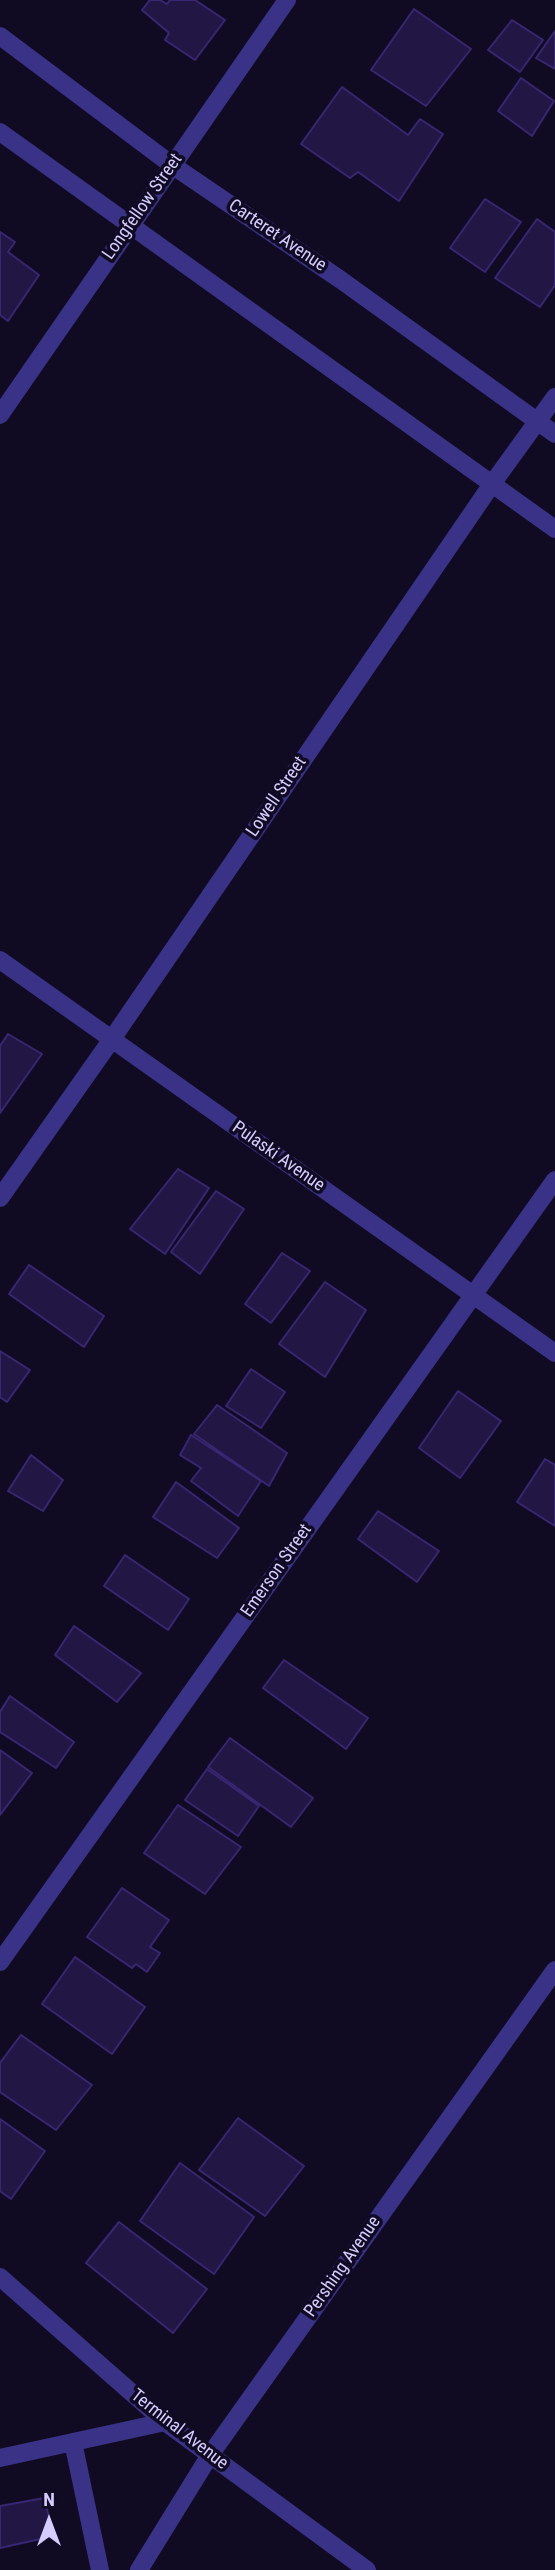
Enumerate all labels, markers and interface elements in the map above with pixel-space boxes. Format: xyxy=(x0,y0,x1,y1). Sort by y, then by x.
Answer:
street label: Longfellow Street xyxy=(98,150,188,264)
street label: Carteret Avenue xyxy=(224,195,330,277)
street label: Lowell Street xyxy=(242,753,312,841)
street label: Pulaski Avenue xyxy=(228,1117,328,1197)
street label: Emerson Street xyxy=(237,1520,317,1622)
street label: Pershing Avenue xyxy=(300,2212,386,2322)
street label: Terminal Avenue xyxy=(126,2385,232,2475)
north arrow xyxy=(14,2486,84,2556)
text: N xyxy=(43,2488,55,2511)

